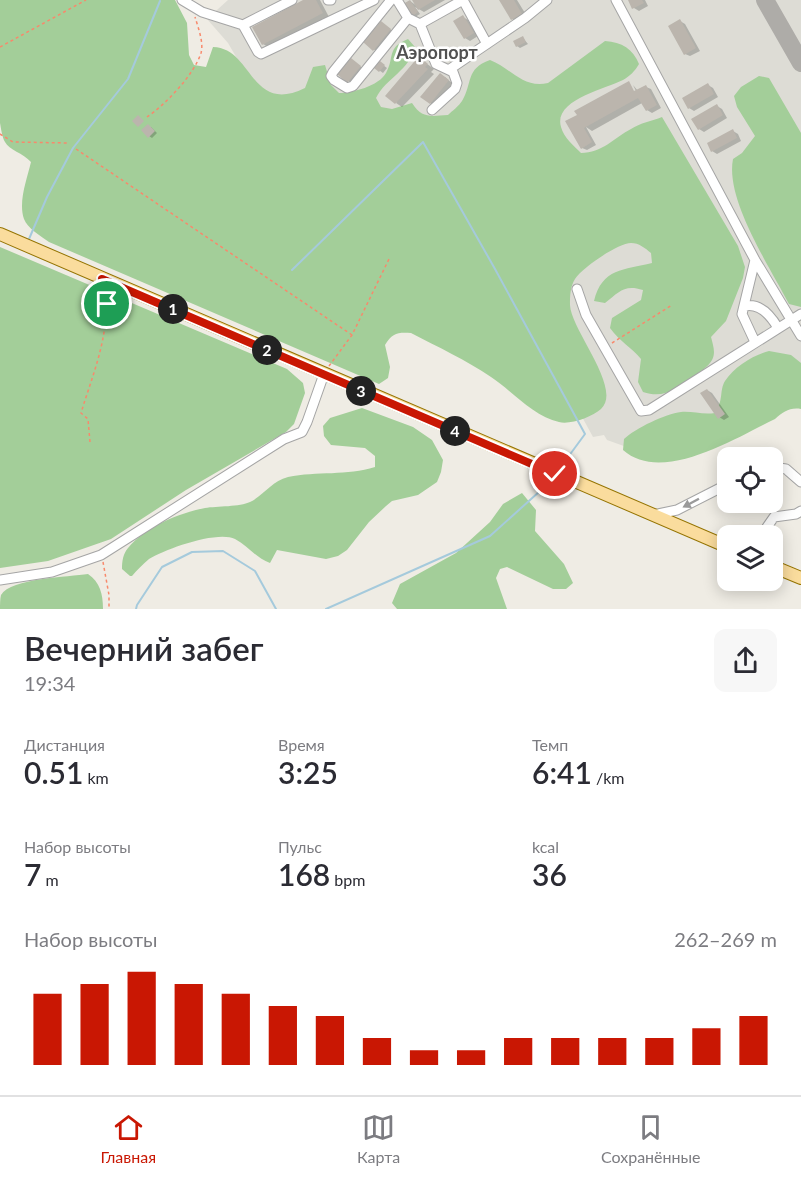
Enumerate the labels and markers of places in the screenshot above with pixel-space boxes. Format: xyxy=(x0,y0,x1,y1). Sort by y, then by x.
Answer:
pin xyxy=(81,278,132,329)
pin: 1 xyxy=(158,294,188,324)
pin: 2 xyxy=(252,335,282,365)
pin: 3 xyxy=(346,376,376,406)
pin: 4 xyxy=(440,416,470,446)
pin xyxy=(529,448,580,499)

